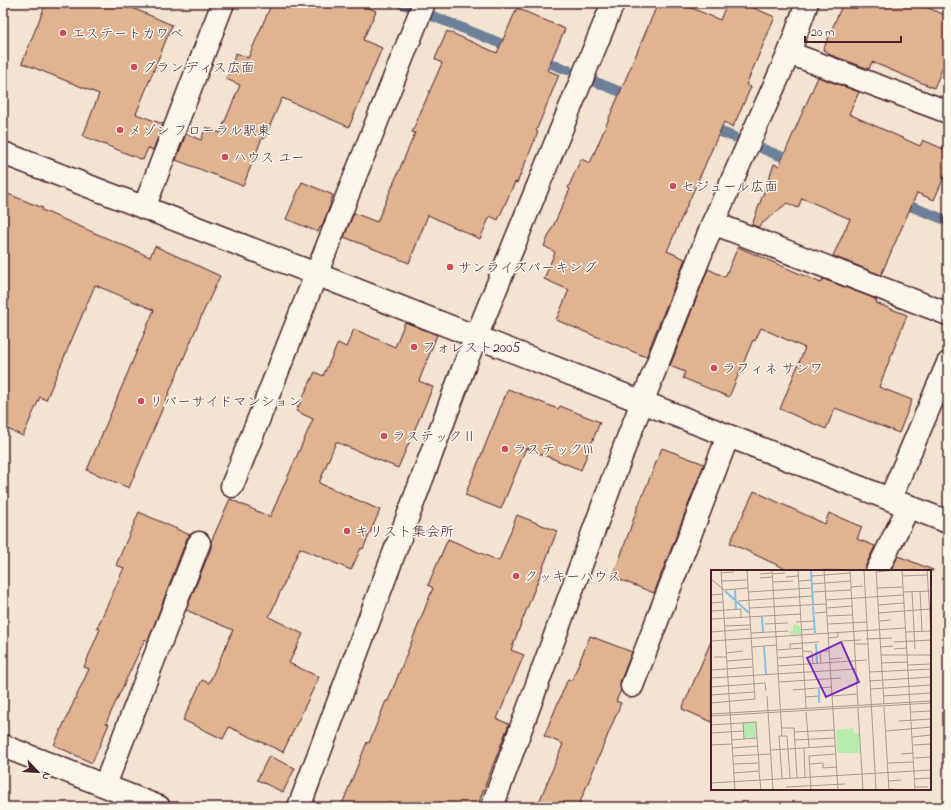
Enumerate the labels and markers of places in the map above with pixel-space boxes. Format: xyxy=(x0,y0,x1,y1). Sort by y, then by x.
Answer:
place label: エステートカワベ xyxy=(71,24,184,45)
marker: エステートカワベ xyxy=(58,28,68,38)
place label: グランディス広面 xyxy=(142,58,255,79)
marker: グランディス広面 xyxy=(129,62,139,72)
place label: メゾン フローラル駅東 xyxy=(128,121,271,142)
marker: メゾン フローラル駅東 xyxy=(115,125,125,135)
place label: ハウス ユー xyxy=(233,148,305,169)
marker: ハウス ユー xyxy=(220,152,230,162)
place label: セジュール広面 xyxy=(681,177,778,198)
marker: セジュール広面 xyxy=(668,181,678,191)
place label: サンライズパーキング xyxy=(458,258,597,279)
marker: サンライズパーキング xyxy=(445,262,455,272)
place label: フォレスト2005 xyxy=(422,338,520,359)
marker: フォレスト2005 xyxy=(409,342,419,352)
place label: ラフィネ サンワ xyxy=(722,359,824,380)
marker: ラフィネ サンワ xyxy=(709,363,719,373)
place label: リバーサイドマンション xyxy=(149,392,302,413)
marker: リバーサイドマンション xyxy=(136,396,146,406)
place label: ラステックⅡ xyxy=(392,427,476,448)
marker: ラステックⅡ xyxy=(379,431,389,441)
place label: ラステックIII xyxy=(513,440,593,461)
marker: ラステックIII xyxy=(500,444,510,454)
place label: キリスト集会所 xyxy=(355,522,454,543)
marker: キリスト集会所 xyxy=(342,526,352,536)
place label: クッキーハウス xyxy=(524,567,621,588)
marker: クッキーハウス xyxy=(511,571,521,581)

